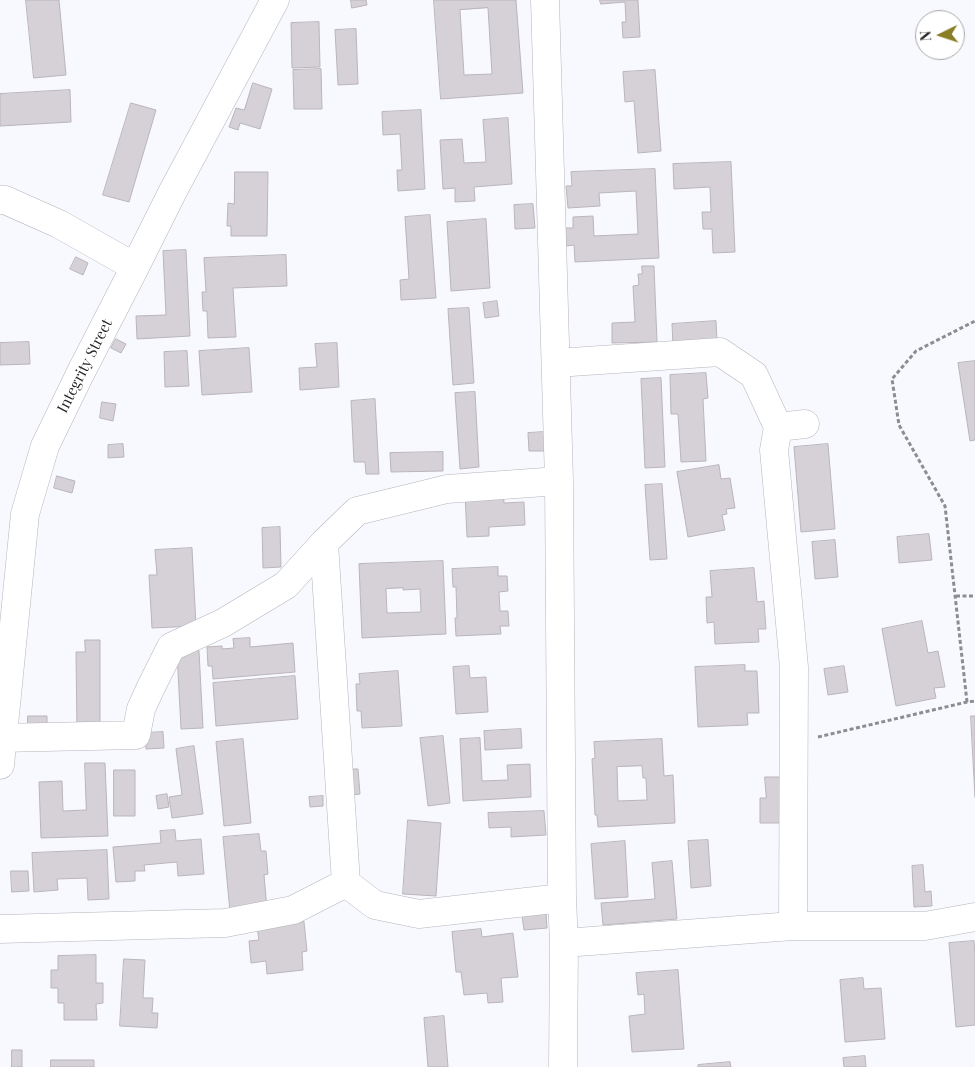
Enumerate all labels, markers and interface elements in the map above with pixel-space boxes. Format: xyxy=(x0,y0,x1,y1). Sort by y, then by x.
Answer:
north arrow xyxy=(915,10,965,60)
text: N xyxy=(916,30,935,42)
street label: Integrity Street xyxy=(54,316,116,416)

